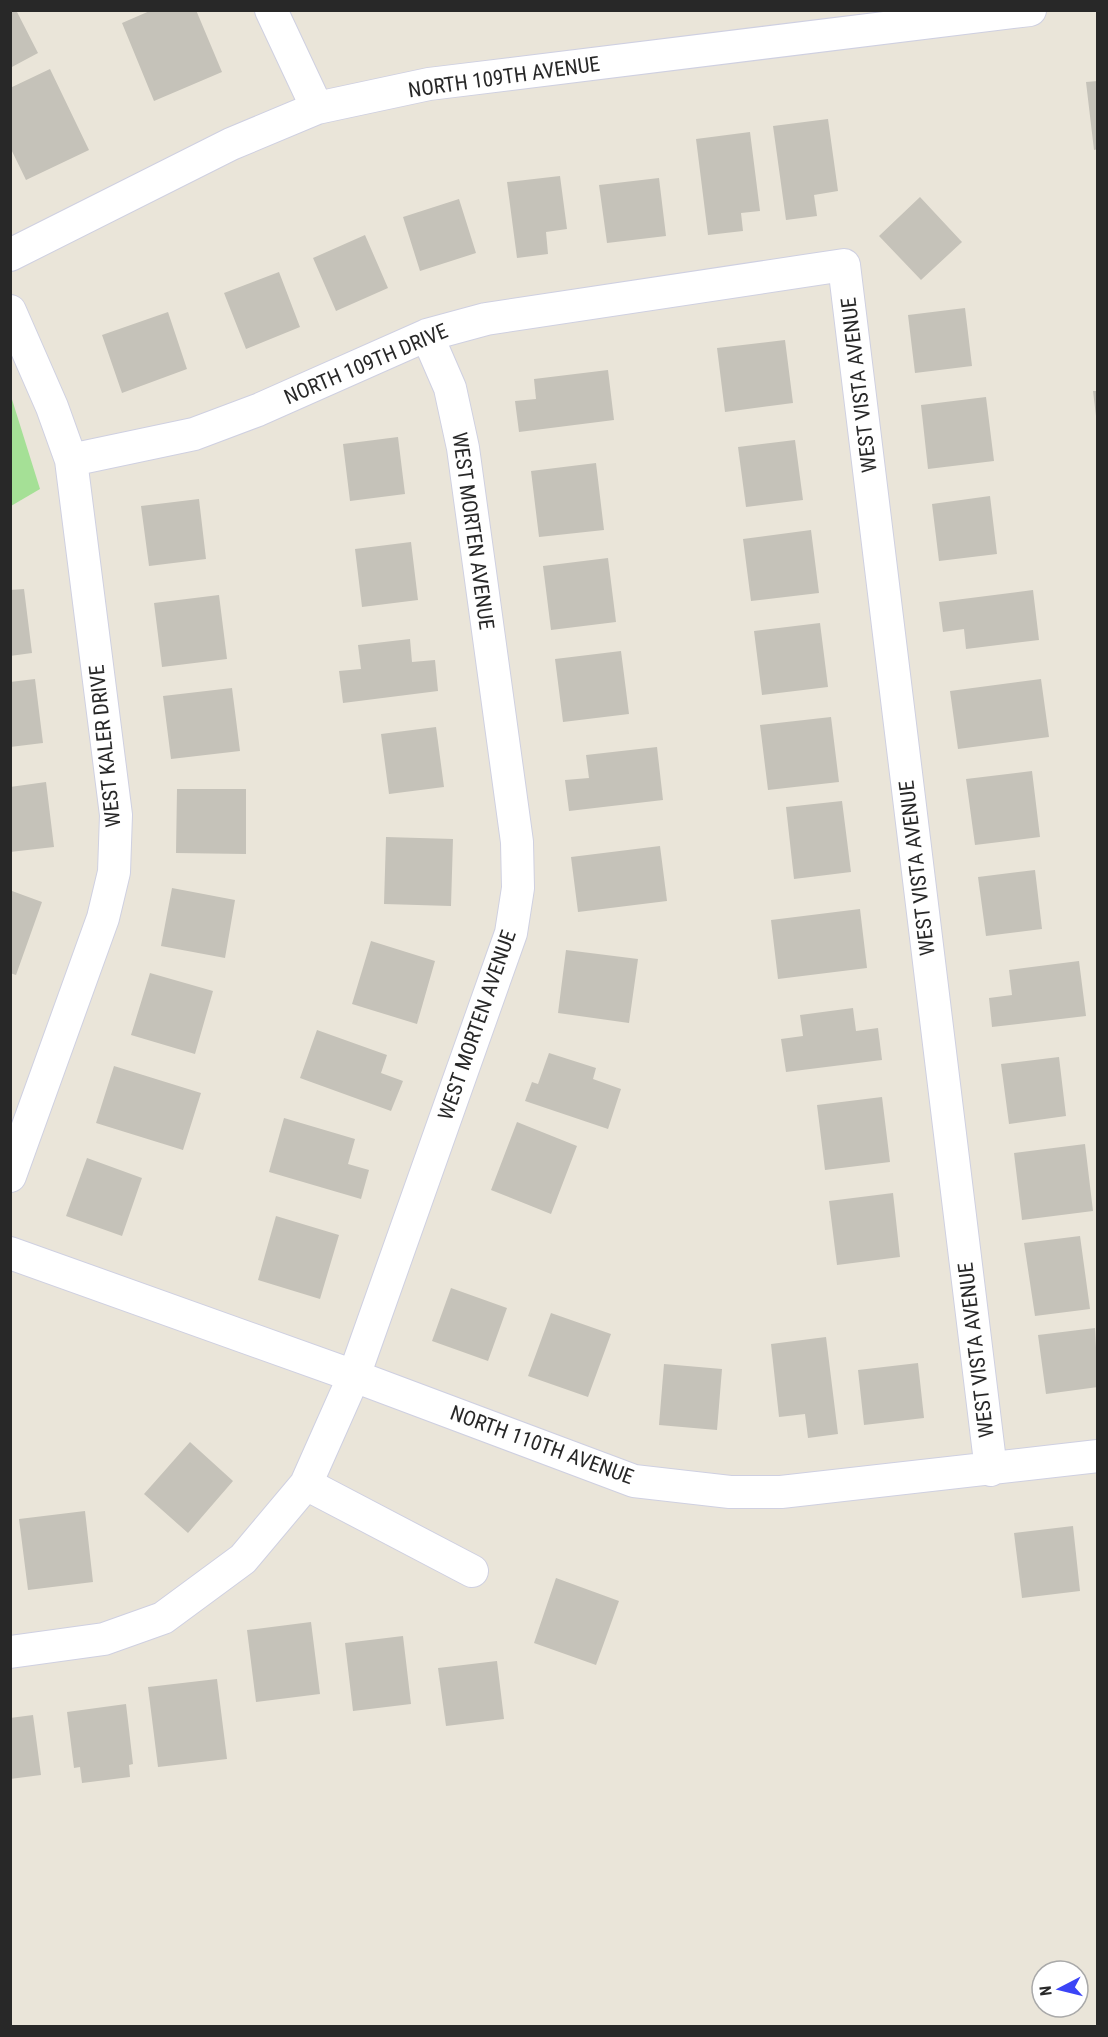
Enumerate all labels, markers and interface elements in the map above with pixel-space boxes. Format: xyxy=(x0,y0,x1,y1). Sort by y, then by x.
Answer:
street label: NORTH 109TH AVENUE xyxy=(407,52,601,102)
street label: WEST VISTA AVENUE xyxy=(836,296,882,474)
street label: NORTH 109TH DRIVE xyxy=(281,319,451,409)
street label: WEST MORTEN AVENUE xyxy=(447,431,499,631)
street label: WEST KALER DRIVE xyxy=(85,664,125,828)
street label: WEST VISTA AVENUE xyxy=(894,779,940,957)
street label: WEST MORTEN AVENUE xyxy=(433,927,521,1123)
street label: WEST VISTA AVENUE xyxy=(953,1261,999,1439)
street label: NORTH 110TH AVENUE xyxy=(447,1401,637,1489)
north arrow xyxy=(1030,1959,1090,2019)
text: N xyxy=(1036,1985,1056,1997)

